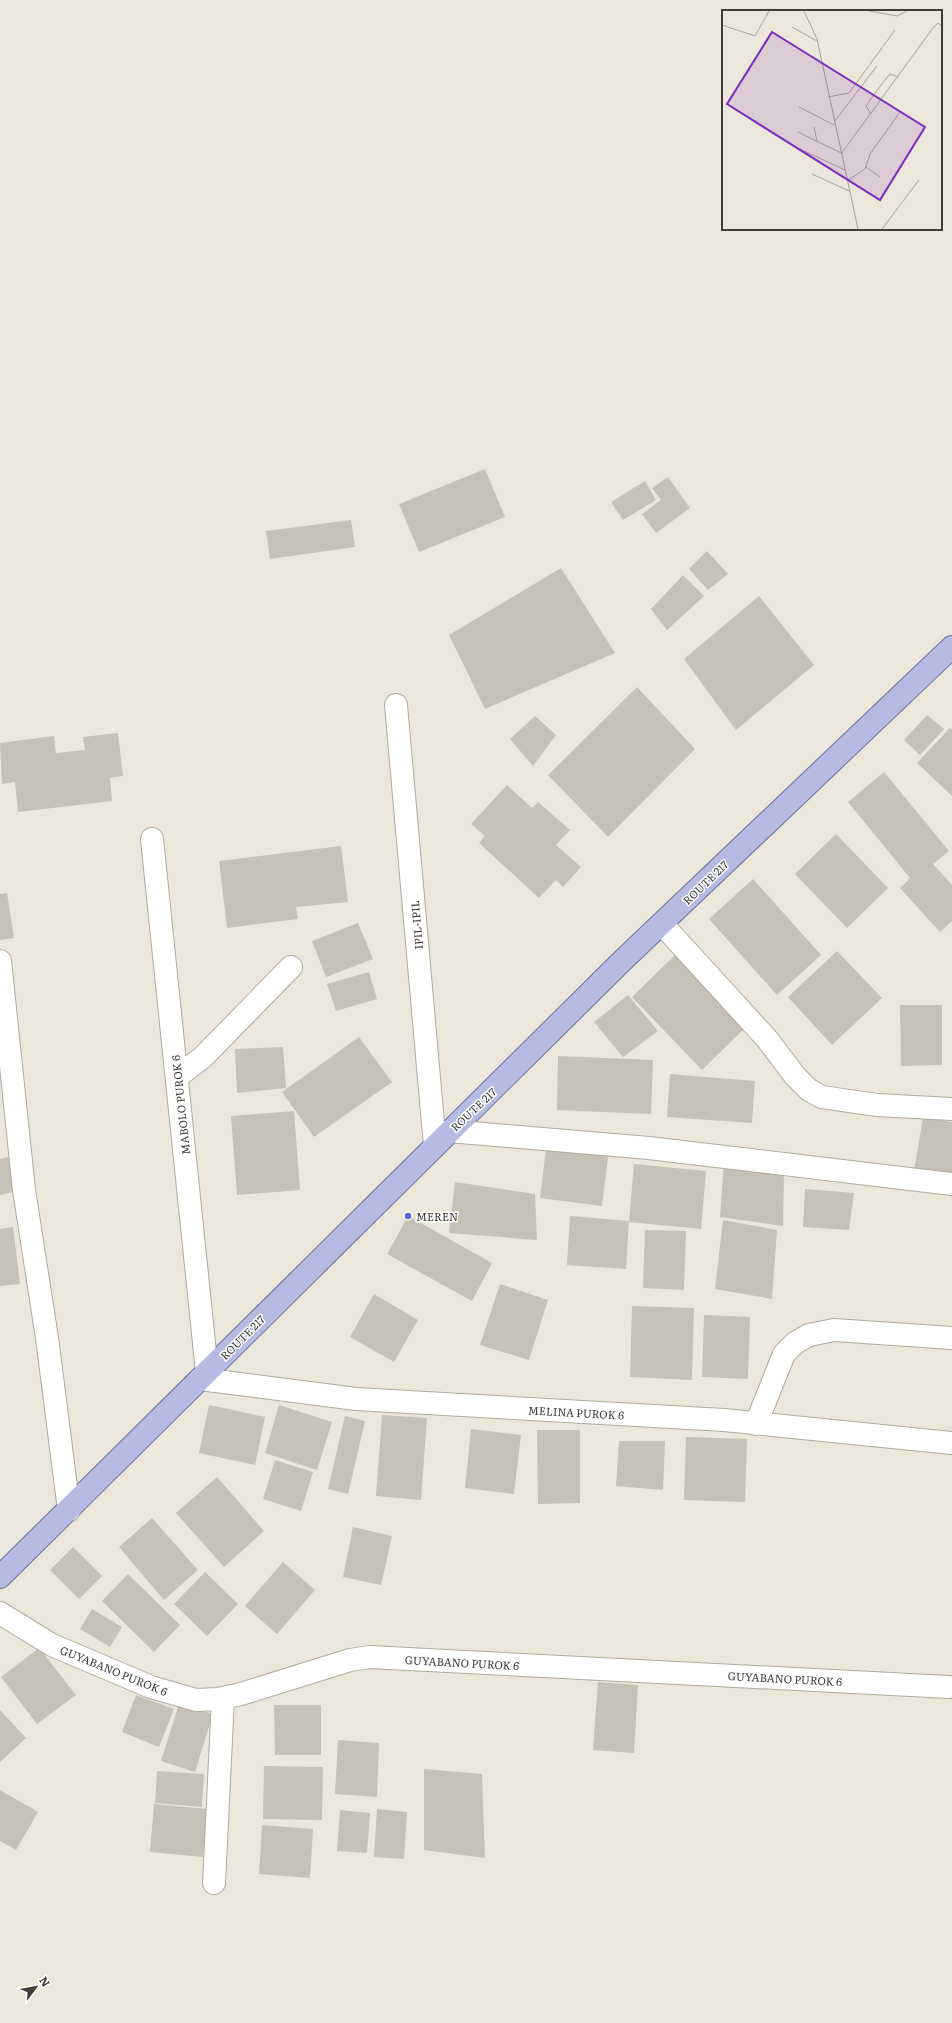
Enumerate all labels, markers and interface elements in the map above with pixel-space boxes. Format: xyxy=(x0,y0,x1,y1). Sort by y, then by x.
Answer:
inset map xyxy=(722,10,942,230)
street label: ROUTE 217 xyxy=(679,856,732,908)
street label: IPIL-IPIL xyxy=(406,900,426,950)
street label: MABOLO PUROK 6 xyxy=(167,1054,193,1156)
street label: ROUTE 217 xyxy=(447,1083,500,1134)
place label: MEREN xyxy=(416,1208,458,1224)
marker: MEREN xyxy=(403,1211,413,1221)
street label: ROUTE 217 xyxy=(216,1311,268,1363)
street label: MELINA PUROK 6 xyxy=(527,1401,625,1423)
street label: GUYABANO PUROK 6 xyxy=(58,1641,170,1699)
street label: GUYABANO PUROK 6 xyxy=(404,1651,520,1673)
street label: GUYABANO PUROK 6 xyxy=(727,1667,843,1689)
north arrow xyxy=(16,1967,56,2007)
text: N xyxy=(36,1973,55,1989)

